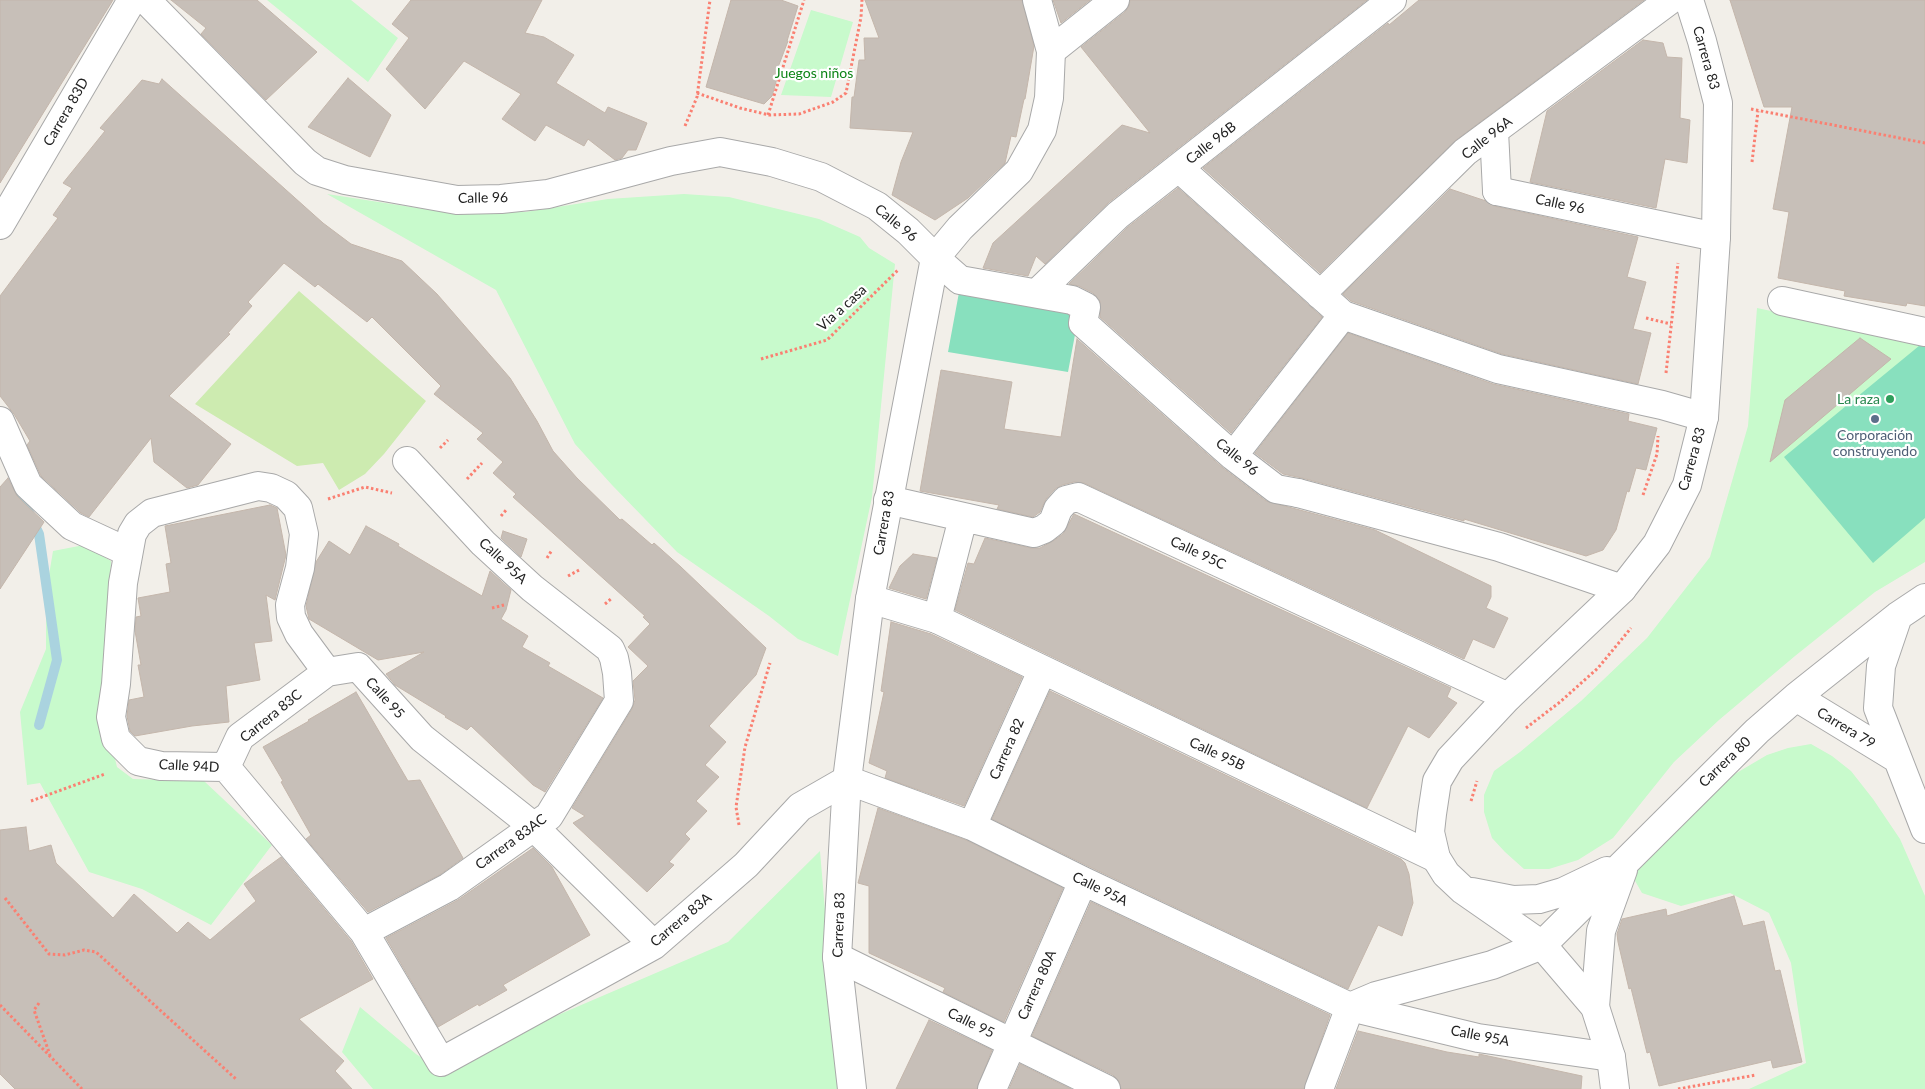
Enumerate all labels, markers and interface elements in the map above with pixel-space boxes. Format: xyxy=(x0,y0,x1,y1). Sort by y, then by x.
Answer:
street label: Carrera 83 xyxy=(1689,24,1723,92)
park label: Juegos niños xyxy=(775,65,853,81)
street label: Carrera 83D xyxy=(40,75,92,149)
street label: Calle 96A xyxy=(1458,113,1516,163)
street label: Calle 96B xyxy=(1183,118,1239,168)
street label: Calle 96 xyxy=(458,189,508,207)
street label: Calle 96 xyxy=(1534,191,1586,217)
street label: Calle 96 xyxy=(871,201,921,245)
street label: Via a casa xyxy=(814,281,870,335)
place label: La raza xyxy=(1837,391,1880,407)
marker: La raza xyxy=(1884,393,1896,405)
marker: Corporación construyendo xyxy=(1869,413,1881,425)
street label: Carrera 83 xyxy=(1675,425,1709,493)
place label: Corporación construyendo xyxy=(1833,427,1917,460)
street label: Calle 96 xyxy=(1212,435,1262,479)
street label: Carrera 83 xyxy=(870,489,898,557)
street label: Calle 95C xyxy=(1167,533,1229,573)
street label: Calle 95A xyxy=(475,535,531,587)
street label: Calle 95 xyxy=(362,674,408,722)
street label: Carrera 83C xyxy=(237,686,305,746)
street label: Carrera 79 xyxy=(1814,704,1878,752)
street label: Carrera 82 xyxy=(986,716,1028,782)
street label: Carrera 80 xyxy=(1696,733,1754,791)
street label: Calle 95B xyxy=(1187,734,1247,774)
street label: Calle 94D xyxy=(158,756,220,776)
street label: Carrera 83AC xyxy=(472,811,550,873)
street label: Calle 95A xyxy=(1070,868,1130,910)
street label: Carrera 83A xyxy=(647,890,715,950)
street label: Carrera 83 xyxy=(829,892,849,958)
street label: Carrera 80A xyxy=(1014,947,1060,1023)
street label: Calle 95 xyxy=(945,1004,997,1042)
street label: Calle 95A xyxy=(1449,1022,1511,1050)

